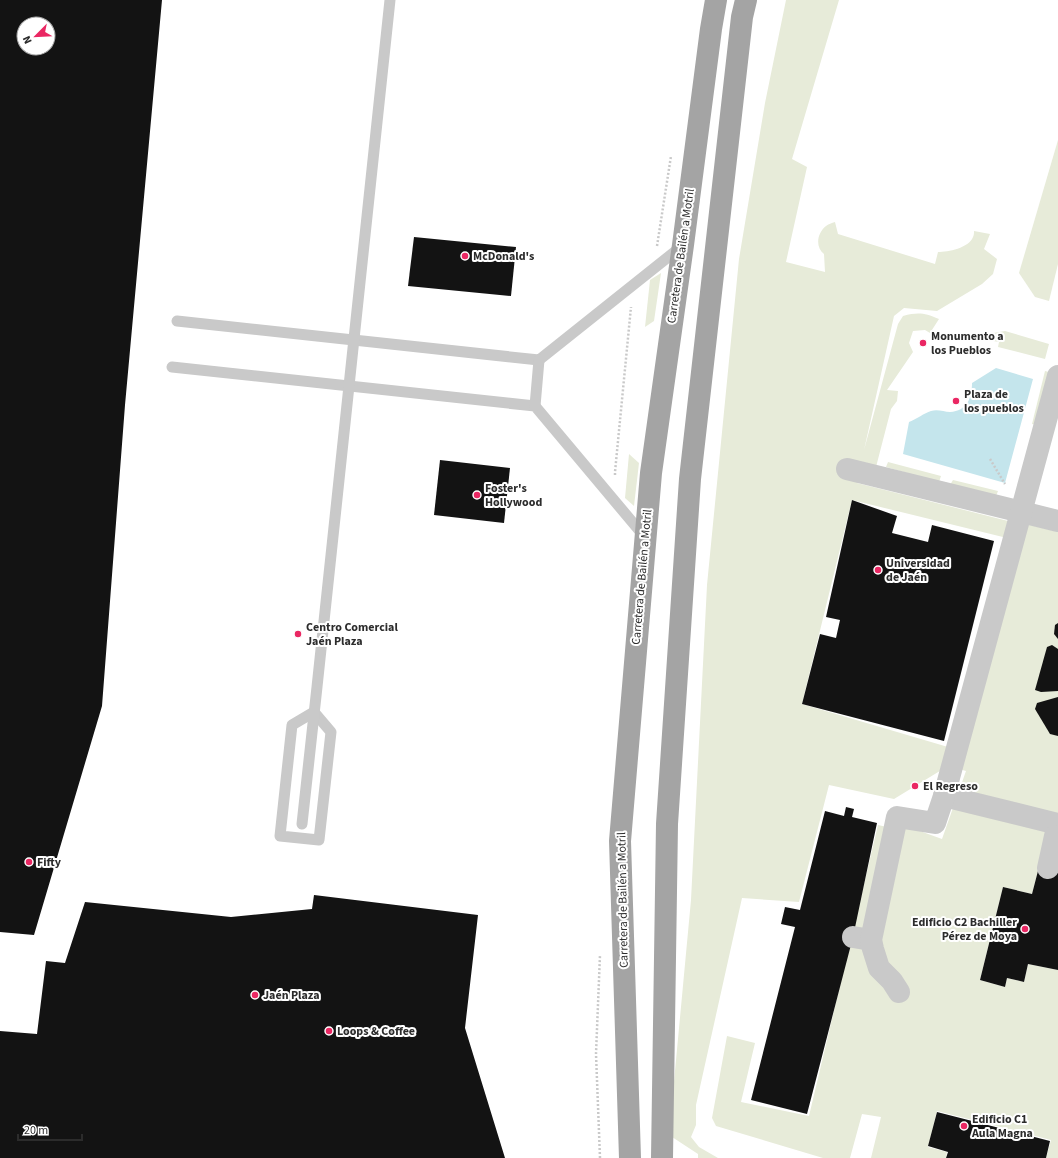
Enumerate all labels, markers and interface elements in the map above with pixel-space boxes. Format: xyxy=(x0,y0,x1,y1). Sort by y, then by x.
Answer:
north arrow xyxy=(16,16,56,56)
text: N xyxy=(19,33,36,46)
street label: Carretera de Bailén a Motril xyxy=(663,188,699,324)
place label: McDonald's xyxy=(473,248,534,265)
marker: McDonald's xyxy=(460,251,470,261)
place label: Monumento a los Pueblos xyxy=(931,328,1004,359)
marker: Monumento a los Pueblos xyxy=(918,338,928,348)
place label: Plaza de los pueblos xyxy=(964,386,1024,417)
marker: Plaza de los pueblos xyxy=(951,396,961,406)
place label: Foster's Hollywood xyxy=(485,480,542,511)
marker: Foster's Hollywood xyxy=(472,490,482,500)
street label: Carretera de Bailén a Motril xyxy=(628,509,656,645)
place label: Universidad de Jaén xyxy=(886,555,950,586)
marker: Universidad de Jaén xyxy=(873,565,883,575)
place label: Centro Comercial Jaén Plaza xyxy=(306,619,398,650)
marker: Centro Comercial Jaén Plaza xyxy=(293,629,303,639)
place label: El Regreso xyxy=(923,778,978,795)
marker: El Regreso xyxy=(910,781,920,791)
street label: Carretera de Bailén a Motril xyxy=(613,832,633,968)
place label: Fifty xyxy=(37,854,62,871)
marker: Fifty xyxy=(24,857,34,867)
place label: Edificio C2 Bachiller Pérez de Moya xyxy=(912,914,1017,945)
marker: Edificio C2 Bachiller Pérez de Moya xyxy=(1020,924,1030,934)
place label: Jaén Plaza xyxy=(263,987,320,1004)
marker: Jaén Plaza xyxy=(250,990,260,1000)
place label: Loops & Coffee xyxy=(337,1023,415,1040)
marker: Loops & Coffee xyxy=(324,1026,334,1036)
place label: Edificio C1 Aula Magna xyxy=(971,1111,1033,1142)
scale bar xyxy=(18,1116,82,1142)
marker: Edificio C1 Aula Magna xyxy=(959,1121,969,1131)
text: 20 m xyxy=(24,1122,48,1139)

